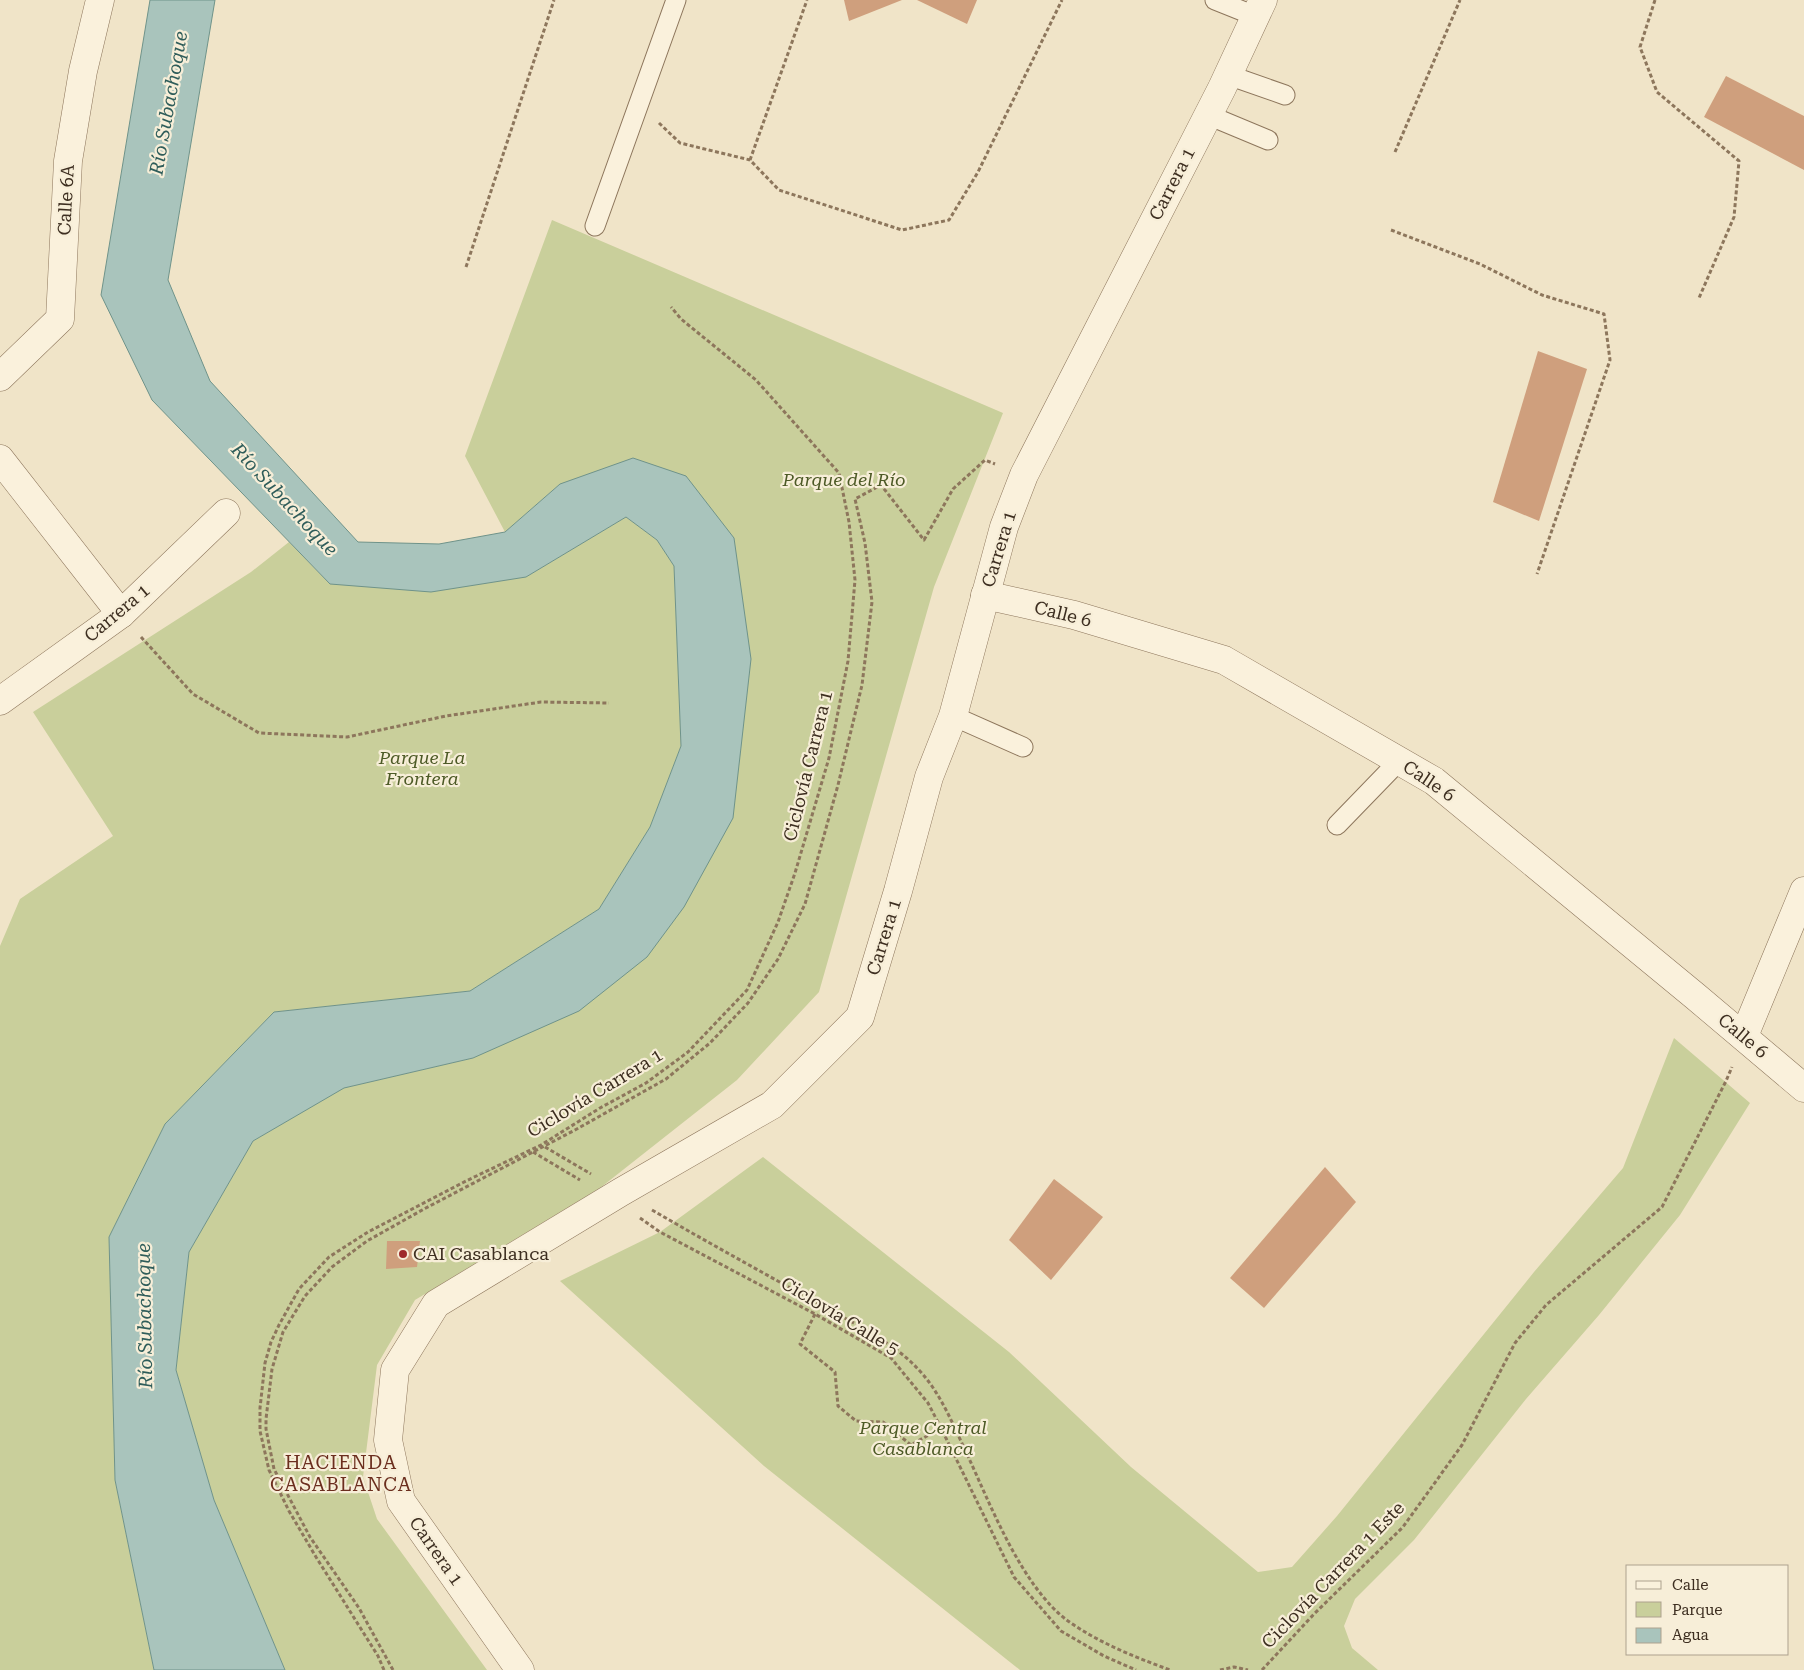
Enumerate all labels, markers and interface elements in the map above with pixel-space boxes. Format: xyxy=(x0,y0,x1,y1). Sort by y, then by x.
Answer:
water label: Río Subachoque xyxy=(144,29,193,178)
street label: Carrera 1 xyxy=(1144,144,1199,224)
street label: Calle 6A xyxy=(53,164,78,236)
water label: Río Subachoque xyxy=(226,438,343,561)
park label: Parque del Río xyxy=(781,469,906,490)
street label: Carrera 1 xyxy=(977,508,1020,590)
street label: Carrera 1 xyxy=(80,579,154,646)
street label: Calle 6 xyxy=(1032,596,1094,631)
street label: Ciclovía Carrera 1 xyxy=(779,688,836,843)
park label: Parque La Frontera xyxy=(378,747,465,789)
street label: Calle 6 xyxy=(1399,756,1459,806)
street label: Carrera 1 xyxy=(862,896,905,978)
street label: Calle 6 xyxy=(1714,1009,1772,1062)
street label: Ciclovía Carrera 1 xyxy=(523,1044,666,1141)
water label: Río Subachoque xyxy=(132,1243,157,1390)
place label: CAI Casablanca xyxy=(413,1243,549,1264)
marker: CAI Casablanca xyxy=(397,1248,409,1260)
street label: Ciclovía Calle 5 xyxy=(777,1272,903,1359)
park label: Parque Central Casablanca xyxy=(858,1417,987,1459)
district label: HACIENDA CASABLANCA xyxy=(270,1451,412,1496)
street label: Ciclovía Carrera 1 Este xyxy=(1257,1497,1408,1652)
street label: Carrera 1 xyxy=(405,1512,468,1589)
legend xyxy=(1626,1565,1789,1655)
text: Calle xyxy=(1672,1576,1708,1594)
text: Parque xyxy=(1672,1601,1723,1619)
text: Agua xyxy=(1672,1626,1709,1644)

